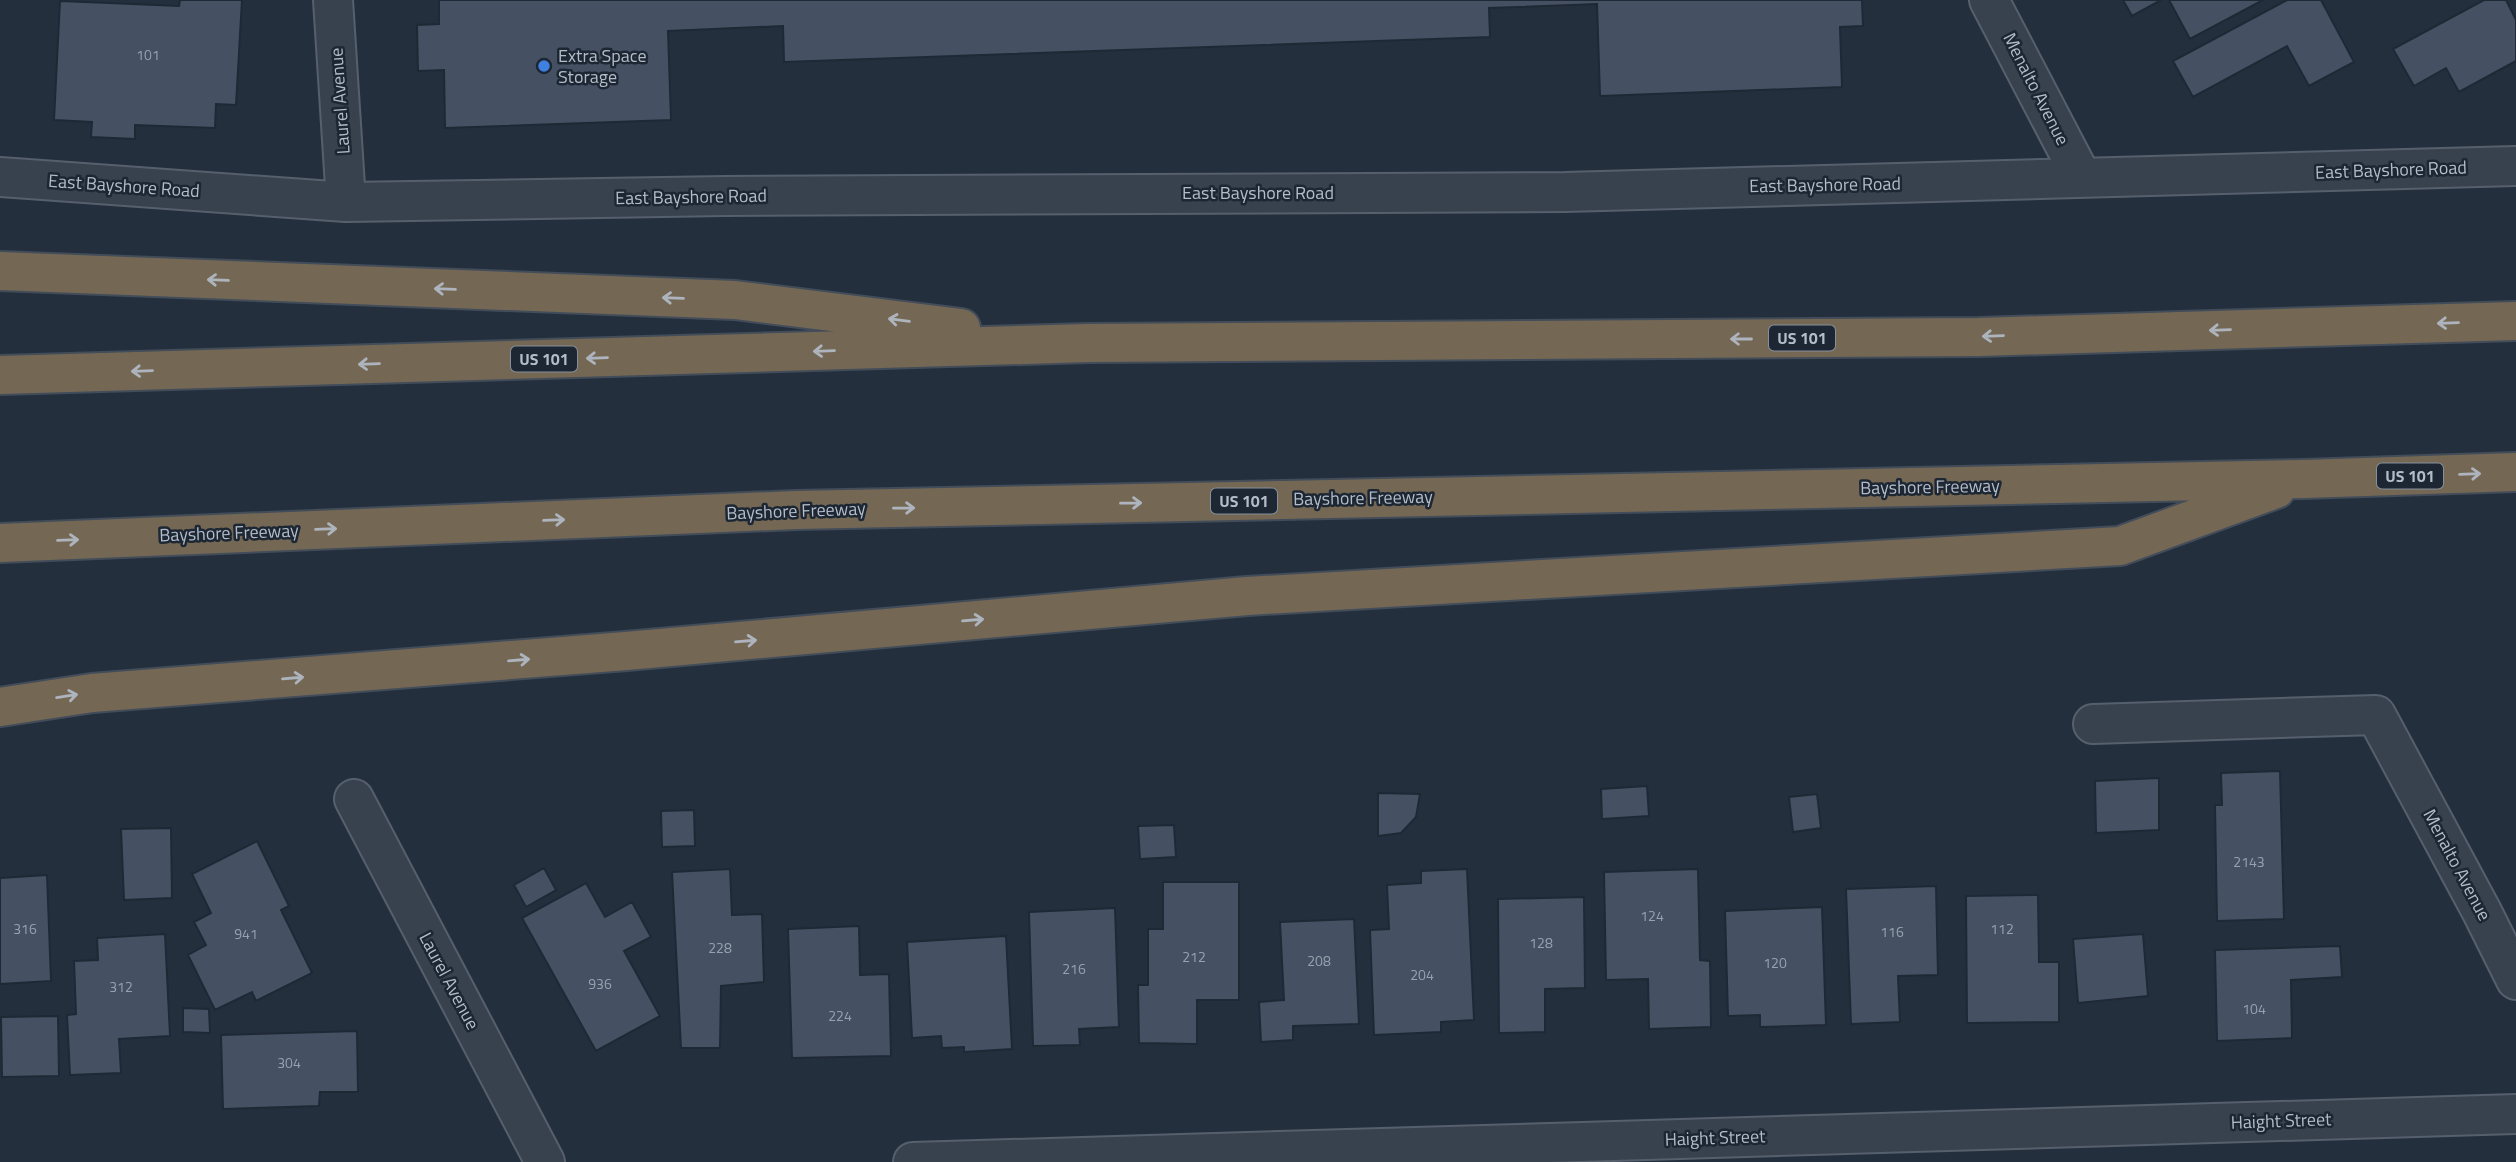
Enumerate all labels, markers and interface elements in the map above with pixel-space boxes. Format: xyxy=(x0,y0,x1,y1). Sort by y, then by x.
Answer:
street label: Menalto Avenue xyxy=(1996,28,2076,150)
place label: Extra Space Storage xyxy=(558,42,647,90)
house number: 101 xyxy=(136,44,160,65)
street label: Laurel Avenue xyxy=(322,47,357,155)
marker: Extra Space Storage xyxy=(536,58,552,74)
street label: East Bayshore Road xyxy=(2315,153,2467,186)
street label: East Bayshore Road xyxy=(47,167,201,204)
street label: East Bayshore Road xyxy=(1749,170,1901,199)
street label: East Bayshore Road xyxy=(1182,179,1334,206)
street label: East Bayshore Road xyxy=(615,182,767,211)
one-way arrow xyxy=(207,273,230,286)
one-way arrow xyxy=(434,282,457,295)
one-way arrow xyxy=(661,291,684,304)
one-way arrow xyxy=(888,314,911,327)
one-way arrow xyxy=(2437,316,2460,329)
one-way arrow xyxy=(2209,323,2232,336)
road number: US 101 xyxy=(1769,326,1835,350)
one-way arrow xyxy=(1982,330,2005,343)
one-way arrow xyxy=(1730,332,1753,345)
one-way arrow xyxy=(813,344,836,358)
road number: US 101 xyxy=(511,346,577,372)
one-way arrow xyxy=(585,351,608,364)
one-way arrow xyxy=(358,358,381,371)
one-way arrow xyxy=(131,364,154,377)
road number: US 101 xyxy=(2377,463,2443,489)
one-way arrow xyxy=(2459,467,2482,480)
street label: Bayshore Freeway xyxy=(1860,472,2000,501)
street label: Bayshore Freeway xyxy=(1293,483,1433,512)
road number: US 101 xyxy=(1211,488,1277,514)
street label: Bayshore Freeway xyxy=(726,495,867,526)
one-way arrow xyxy=(1119,496,1142,510)
one-way arrow xyxy=(892,501,915,515)
one-way arrow xyxy=(542,513,565,526)
street label: Bayshore Freeway xyxy=(159,517,300,548)
one-way arrow xyxy=(315,523,338,536)
one-way arrow xyxy=(56,534,79,547)
one-way arrow xyxy=(961,613,983,626)
one-way arrow xyxy=(734,634,757,647)
one-way arrow xyxy=(508,653,530,666)
one-way arrow xyxy=(281,671,303,684)
one-way arrow xyxy=(56,690,78,703)
street label: Menalto Avenue xyxy=(2417,804,2498,925)
house number: 2143 xyxy=(2233,851,2265,872)
house number: 124 xyxy=(1640,905,1664,926)
house number: 316 xyxy=(13,918,37,939)
house number: 112 xyxy=(1990,918,2014,939)
house number: 116 xyxy=(1880,921,1904,942)
house number: 941 xyxy=(234,923,258,944)
street label: Laurel Avenue xyxy=(412,927,486,1034)
house number: 128 xyxy=(1529,932,1553,953)
house number: 228 xyxy=(708,937,732,958)
house number: 212 xyxy=(1182,946,1206,967)
house number: 208 xyxy=(1307,950,1331,971)
house number: 120 xyxy=(1763,952,1787,973)
house number: 216 xyxy=(1062,958,1086,979)
house number: 204 xyxy=(1410,964,1434,985)
house number: 936 xyxy=(588,973,612,994)
house number: 312 xyxy=(109,976,133,997)
house number: 104 xyxy=(2242,998,2266,1019)
house number: 224 xyxy=(828,1005,852,1026)
house number: 304 xyxy=(277,1052,301,1073)
street label: Haight Street xyxy=(2230,1105,2332,1136)
street label: Haight Street xyxy=(1664,1122,1766,1153)

